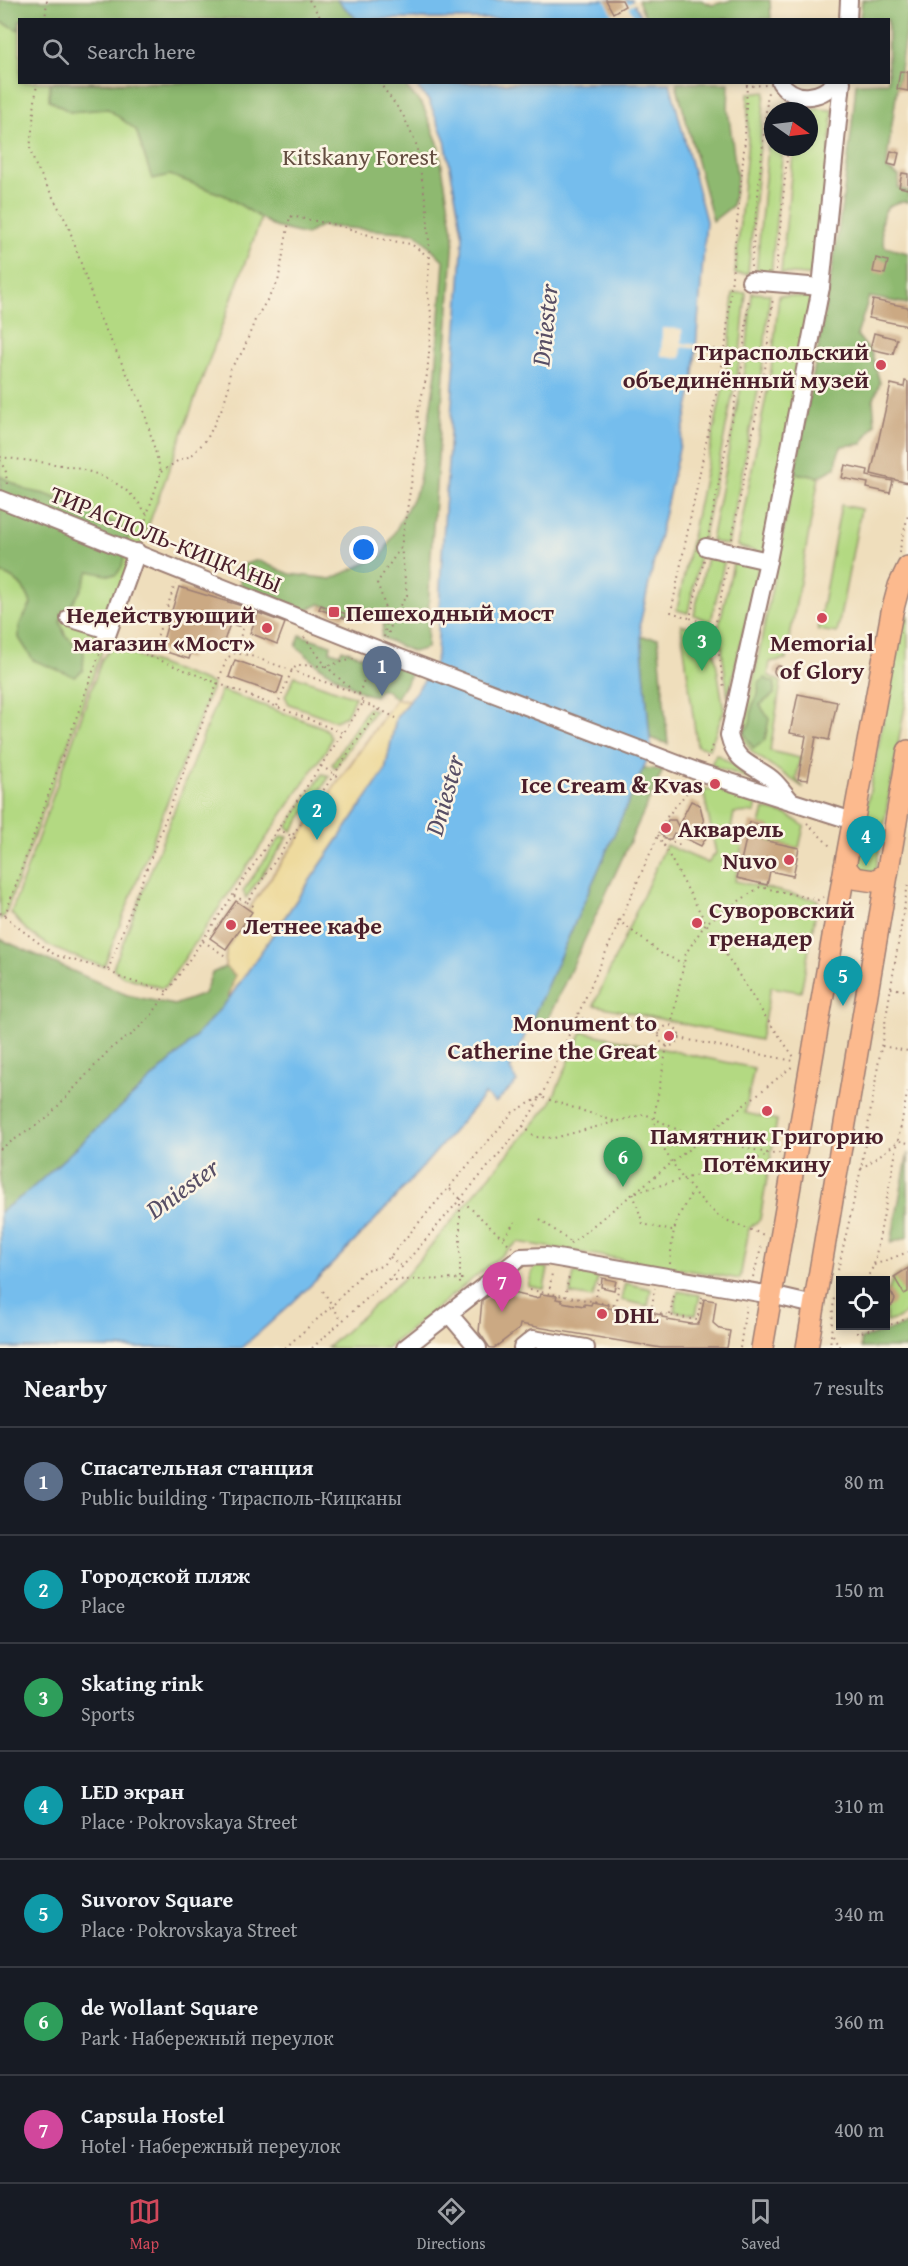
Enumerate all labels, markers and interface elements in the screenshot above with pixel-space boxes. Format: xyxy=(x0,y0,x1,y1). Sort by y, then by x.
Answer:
search box xyxy=(18,18,890,84)
icon: search xyxy=(39,35,72,68)
text: Search here xyxy=(87,35,196,67)
north arrow xyxy=(764,102,818,156)
park label: Kitskany Forest xyxy=(283,139,438,174)
water label: Dniester xyxy=(520,281,568,369)
place label: Тираспольский объединённый музей xyxy=(623,334,869,397)
marker: Тираспольский объединённый музей xyxy=(874,358,888,372)
street label: ТИРАСПОЛЬ-КИЦКАНЫ xyxy=(45,476,287,602)
your location xyxy=(349,535,378,564)
place label: Пешеходный мост xyxy=(346,595,554,630)
place label: Недействующий магазин «Мост» xyxy=(66,597,255,660)
marker: Пешеходный мост xyxy=(327,605,341,619)
marker: Memorial of Glory xyxy=(815,611,829,625)
marker: Недействующий магазин «Мост» xyxy=(260,621,274,635)
pin: 3 xyxy=(682,622,722,671)
place label: Memorial of Glory xyxy=(770,625,875,688)
pin: 1 xyxy=(362,646,401,696)
water label: Dniester xyxy=(414,749,474,841)
place label: Ice Cream & Kvas xyxy=(521,767,703,802)
marker: Ice Cream & Kvas xyxy=(708,777,722,791)
pin: 2 xyxy=(298,790,336,840)
place label: Акварель xyxy=(678,811,784,846)
pin: 4 xyxy=(846,816,886,866)
marker: Акварель xyxy=(659,821,673,835)
place label: Nuvo xyxy=(723,843,777,878)
marker: Nuvo xyxy=(782,853,796,867)
place label: Суворовский гренадер xyxy=(709,892,855,955)
place label: Летнее кафе xyxy=(243,908,382,943)
marker: Суворовский гренадер xyxy=(690,916,704,930)
marker: Летнее кафе xyxy=(224,918,238,932)
pin: 5 xyxy=(824,956,862,1006)
place label: Monument to Catherine the Great xyxy=(448,1005,657,1068)
marker: Monument to Catherine the Great xyxy=(662,1029,676,1043)
marker: Памятник Григорию Потёмкину xyxy=(760,1104,774,1118)
place label: Памятник Григорию Потёмкину xyxy=(650,1118,884,1181)
pin: 6 xyxy=(604,1138,642,1187)
water label: Dniester xyxy=(136,1147,228,1229)
pin: 7 xyxy=(482,1262,522,1312)
map controls xyxy=(836,1276,890,1330)
button: locate xyxy=(836,1276,890,1330)
place label: DHL xyxy=(614,1297,659,1332)
marker: DHL xyxy=(595,1307,609,1321)
text: Nearby xyxy=(24,1368,107,1407)
text: 7 results xyxy=(813,1373,884,1402)
text: Спасательная станция xyxy=(81,1451,314,1483)
text: 1 xyxy=(38,1467,49,1496)
text: 80 m xyxy=(844,1467,884,1496)
text: Public building · Тирасполь-Кицканы xyxy=(81,1483,402,1512)
text: Городской пляж xyxy=(81,1559,250,1591)
text: 2 xyxy=(38,1575,49,1604)
text: 150 m xyxy=(834,1575,884,1604)
text: Place xyxy=(81,1591,125,1620)
text: Skating rink xyxy=(81,1667,203,1699)
text: 3 xyxy=(38,1683,49,1712)
text: 190 m xyxy=(834,1683,884,1712)
text: Sports xyxy=(81,1699,135,1728)
text: LED экран xyxy=(81,1775,184,1807)
text: 4 xyxy=(38,1791,49,1820)
text: 310 m xyxy=(834,1791,884,1820)
text: Place · Pokrovskaya Street xyxy=(81,1807,298,1836)
text: Suvorov Square xyxy=(81,1883,233,1915)
text: 5 xyxy=(38,1899,49,1928)
text: 340 m xyxy=(834,1899,884,1928)
text: Place · Pokrovskaya Street xyxy=(81,1915,298,1944)
text: de Wollant Square xyxy=(81,1991,258,2023)
text: 6 xyxy=(38,2007,49,2036)
text: 360 m xyxy=(834,2007,884,2036)
text: Park · Набережный переулок xyxy=(81,2023,334,2052)
text: Capsula Hostel xyxy=(81,2099,225,2131)
text: 7 xyxy=(38,2115,49,2144)
text: 400 m xyxy=(834,2115,884,2144)
text: Hotel · Набережный переулок xyxy=(81,2131,341,2160)
tab: Map xyxy=(128,2195,161,2255)
tab: Directions xyxy=(417,2195,486,2255)
tab: Saved xyxy=(741,2195,780,2255)

